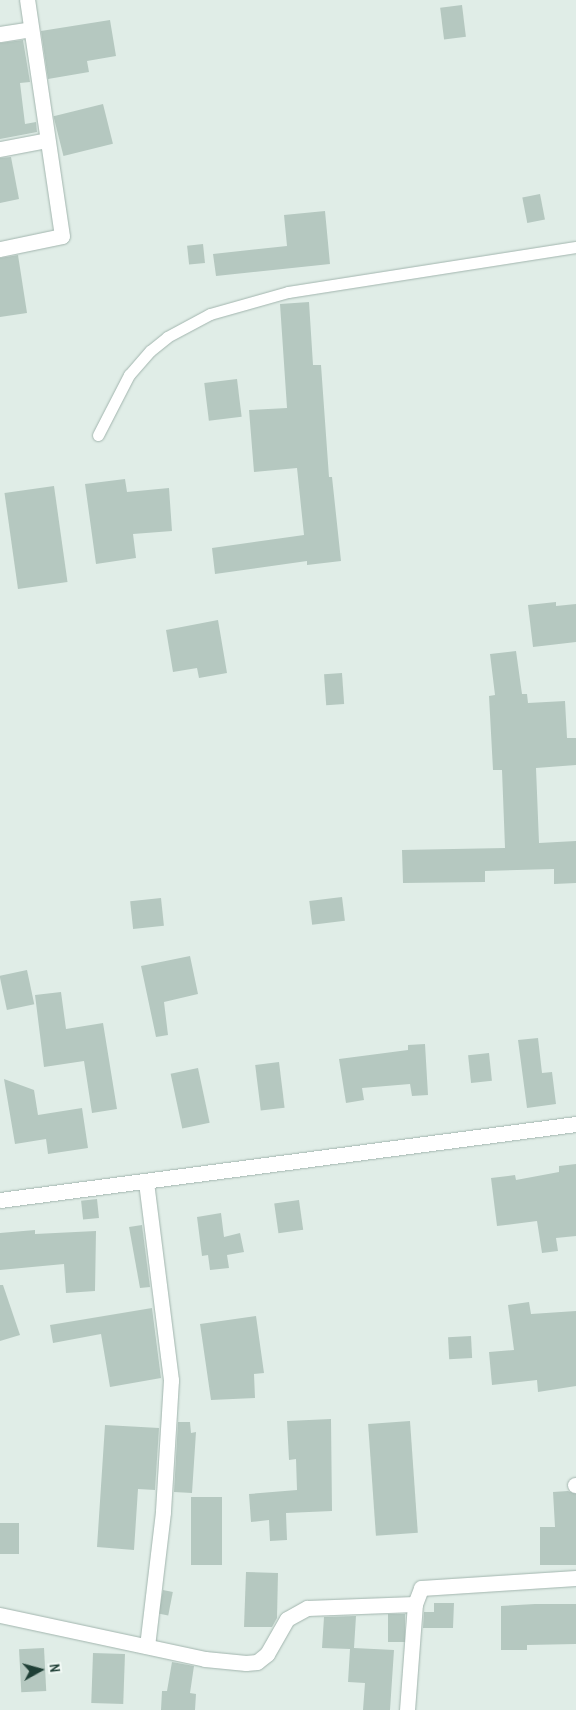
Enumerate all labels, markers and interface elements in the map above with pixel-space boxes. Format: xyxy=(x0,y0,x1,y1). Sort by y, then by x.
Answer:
north arrow xyxy=(15,1645,65,1695)
text: N xyxy=(45,1663,64,1673)

